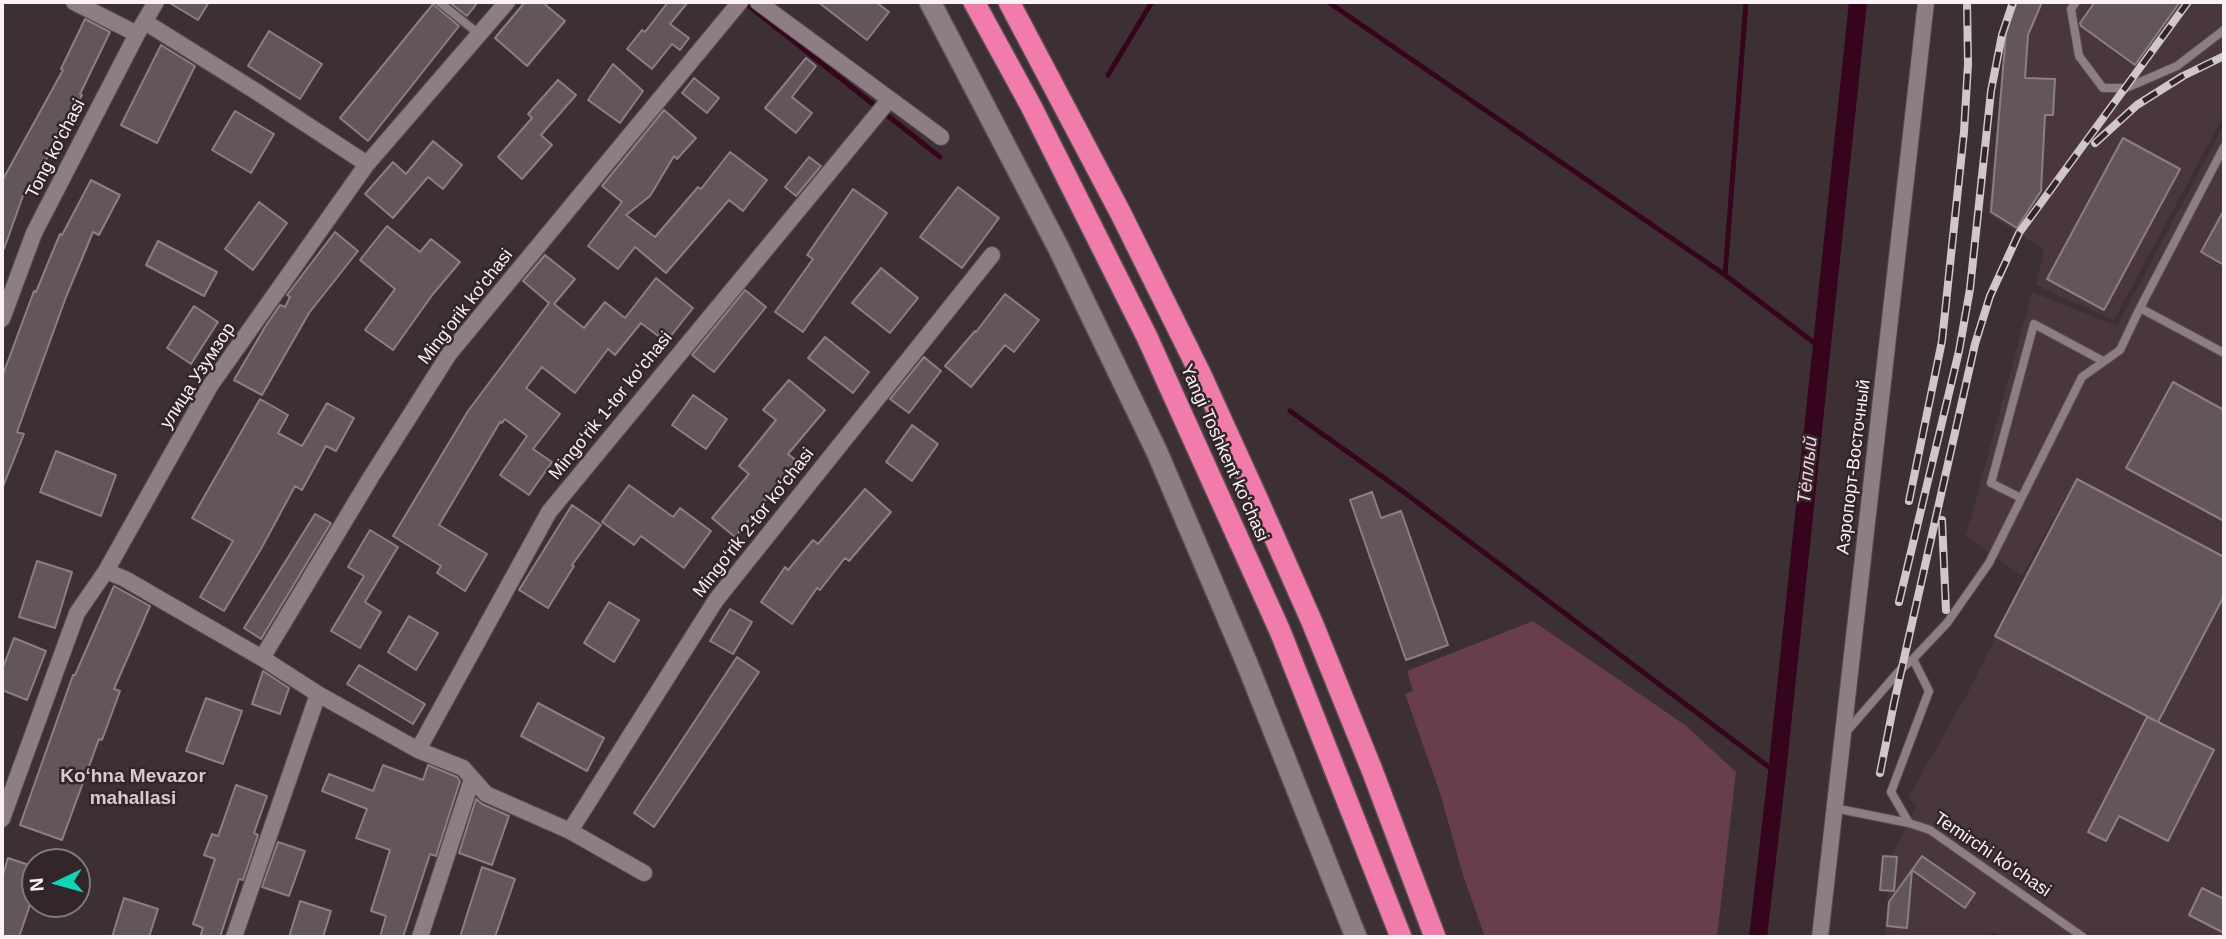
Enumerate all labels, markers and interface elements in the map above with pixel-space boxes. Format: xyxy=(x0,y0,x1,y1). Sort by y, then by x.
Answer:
street label: Tong ko'chasi xyxy=(22,96,90,202)
street label: Ming'orik ko'chasi xyxy=(414,245,518,369)
street label: улица Узумзор xyxy=(156,319,240,433)
street label: Mingo‘rik 1-tor ko‘chasi xyxy=(545,328,677,484)
street label: Yangi Toshkent ko‘chasi xyxy=(1175,361,1273,545)
street label: Аэропорт-Восточный xyxy=(1833,378,1875,556)
water label: Тёплый xyxy=(1793,435,1823,505)
street label: Mingo‘rik 2-tor ko‘chasi xyxy=(689,444,819,602)
district label: Koʻhna Mevazor mahallasi xyxy=(60,766,206,810)
street label: Temirchi ko'chasi xyxy=(1929,808,2055,902)
north arrow xyxy=(21,848,91,918)
text: N xyxy=(26,877,48,892)

